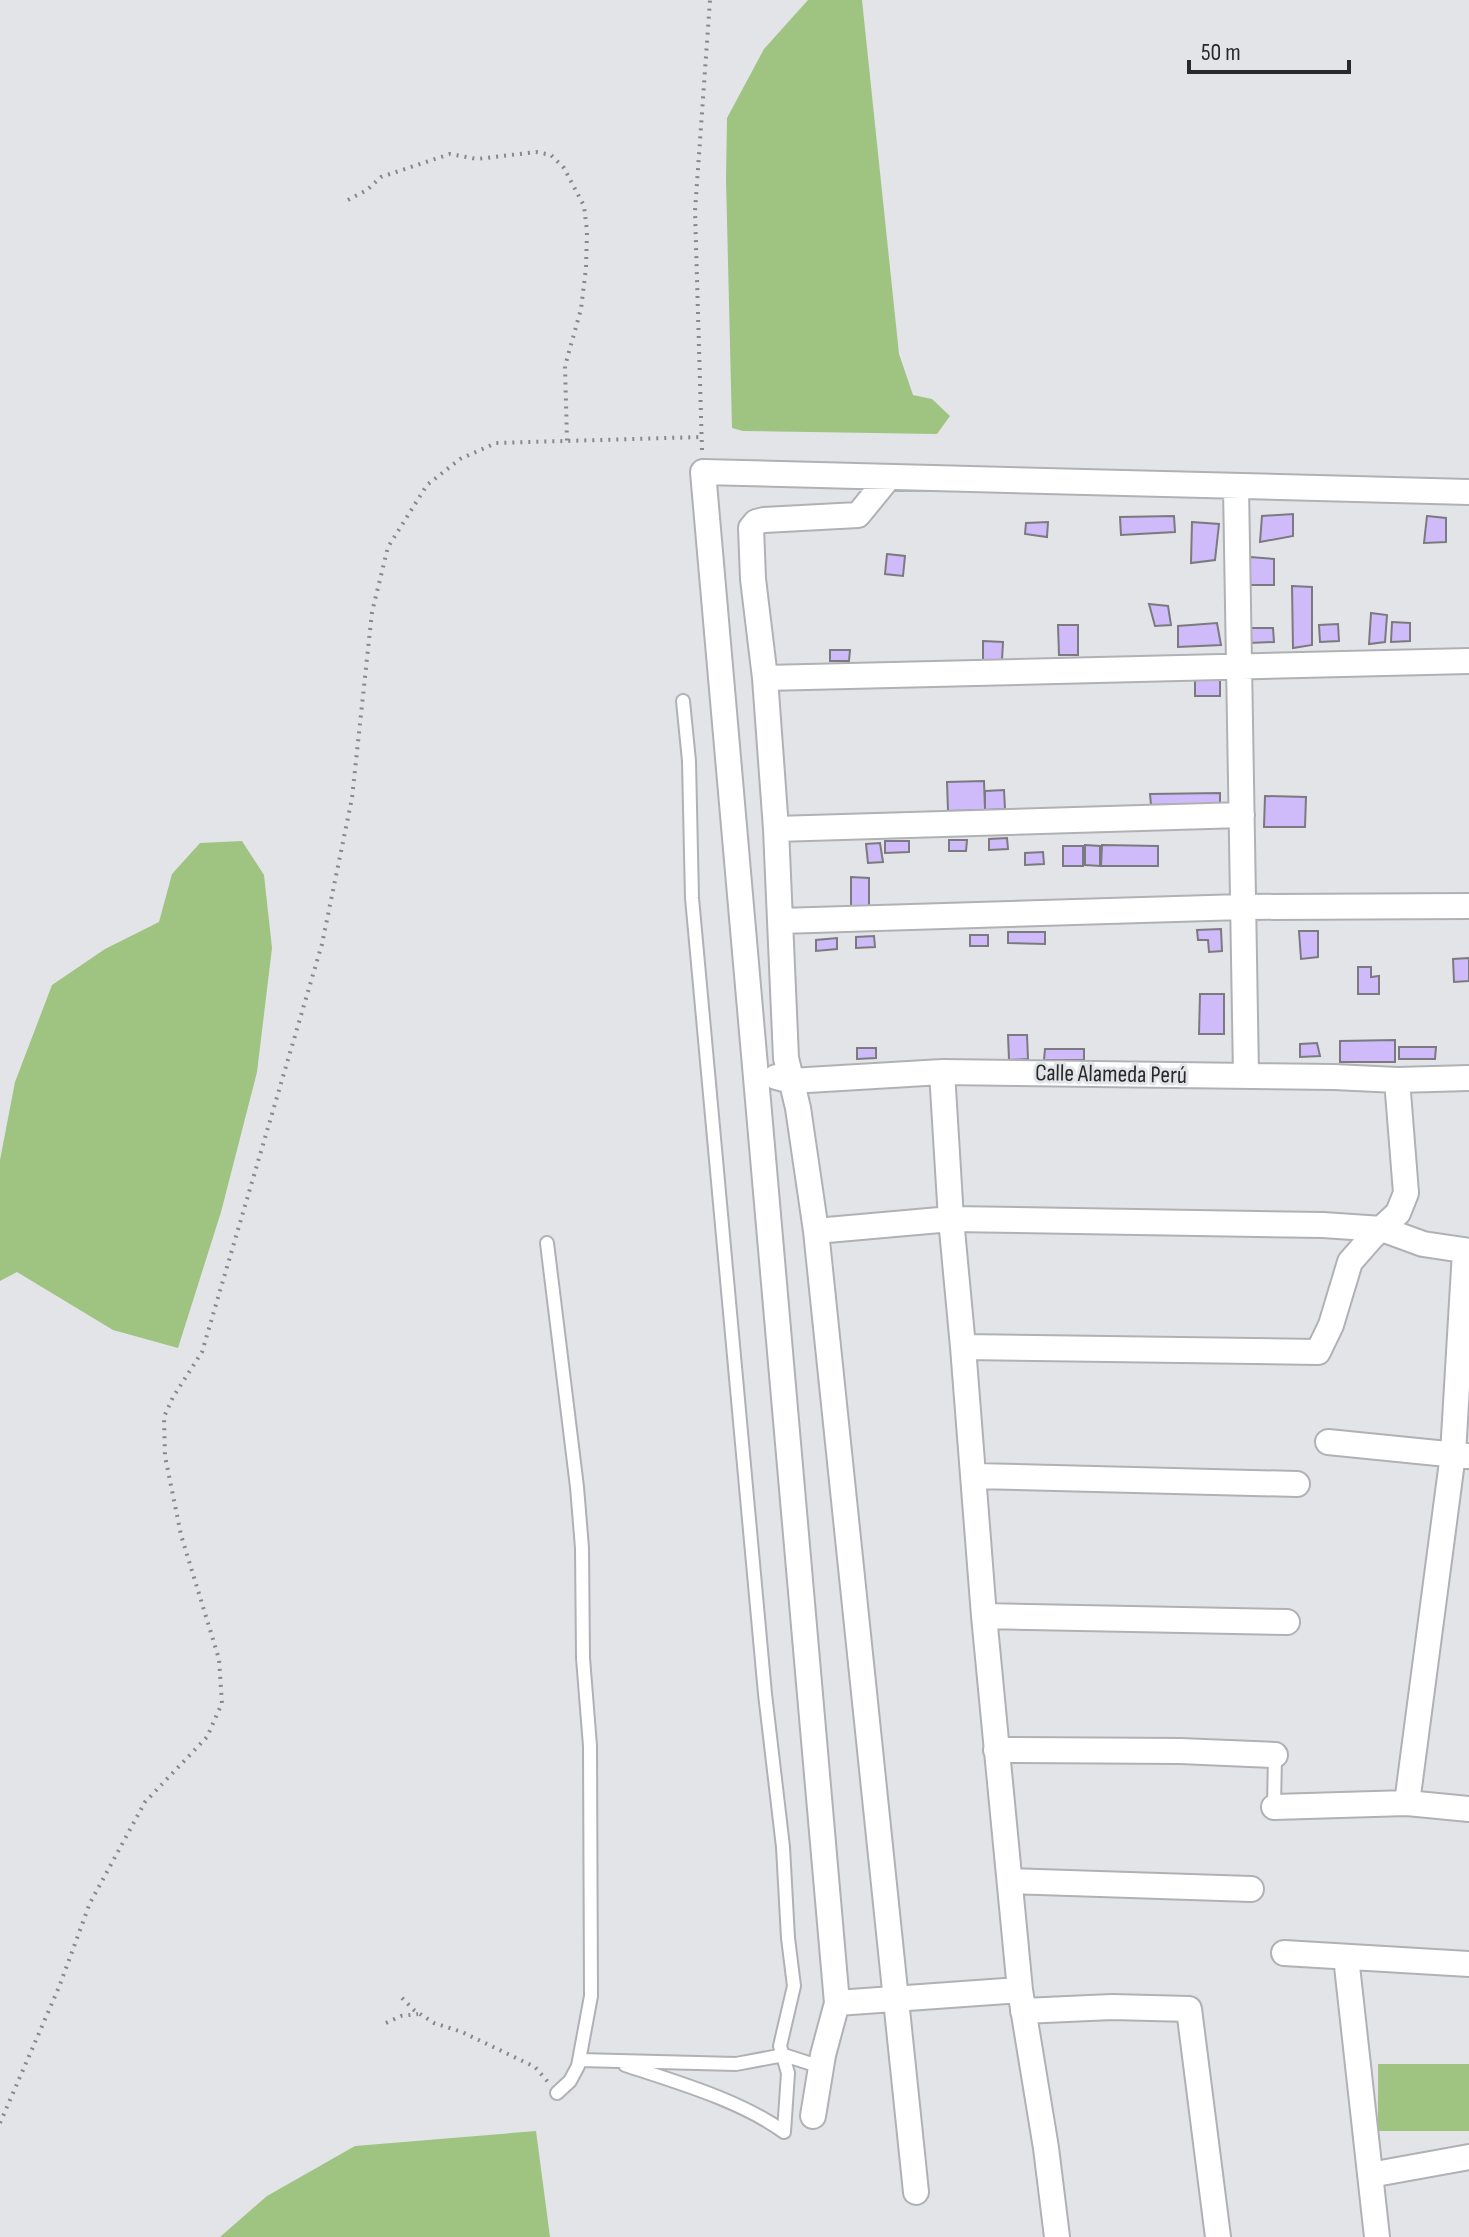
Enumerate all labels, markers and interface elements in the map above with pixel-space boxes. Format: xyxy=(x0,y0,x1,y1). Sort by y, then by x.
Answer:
scale bar xyxy=(1189,24,1349,74)
text: 50 m xyxy=(1201,38,1241,67)
street label: Calle Alameda Perú xyxy=(1035,1058,1187,1090)

